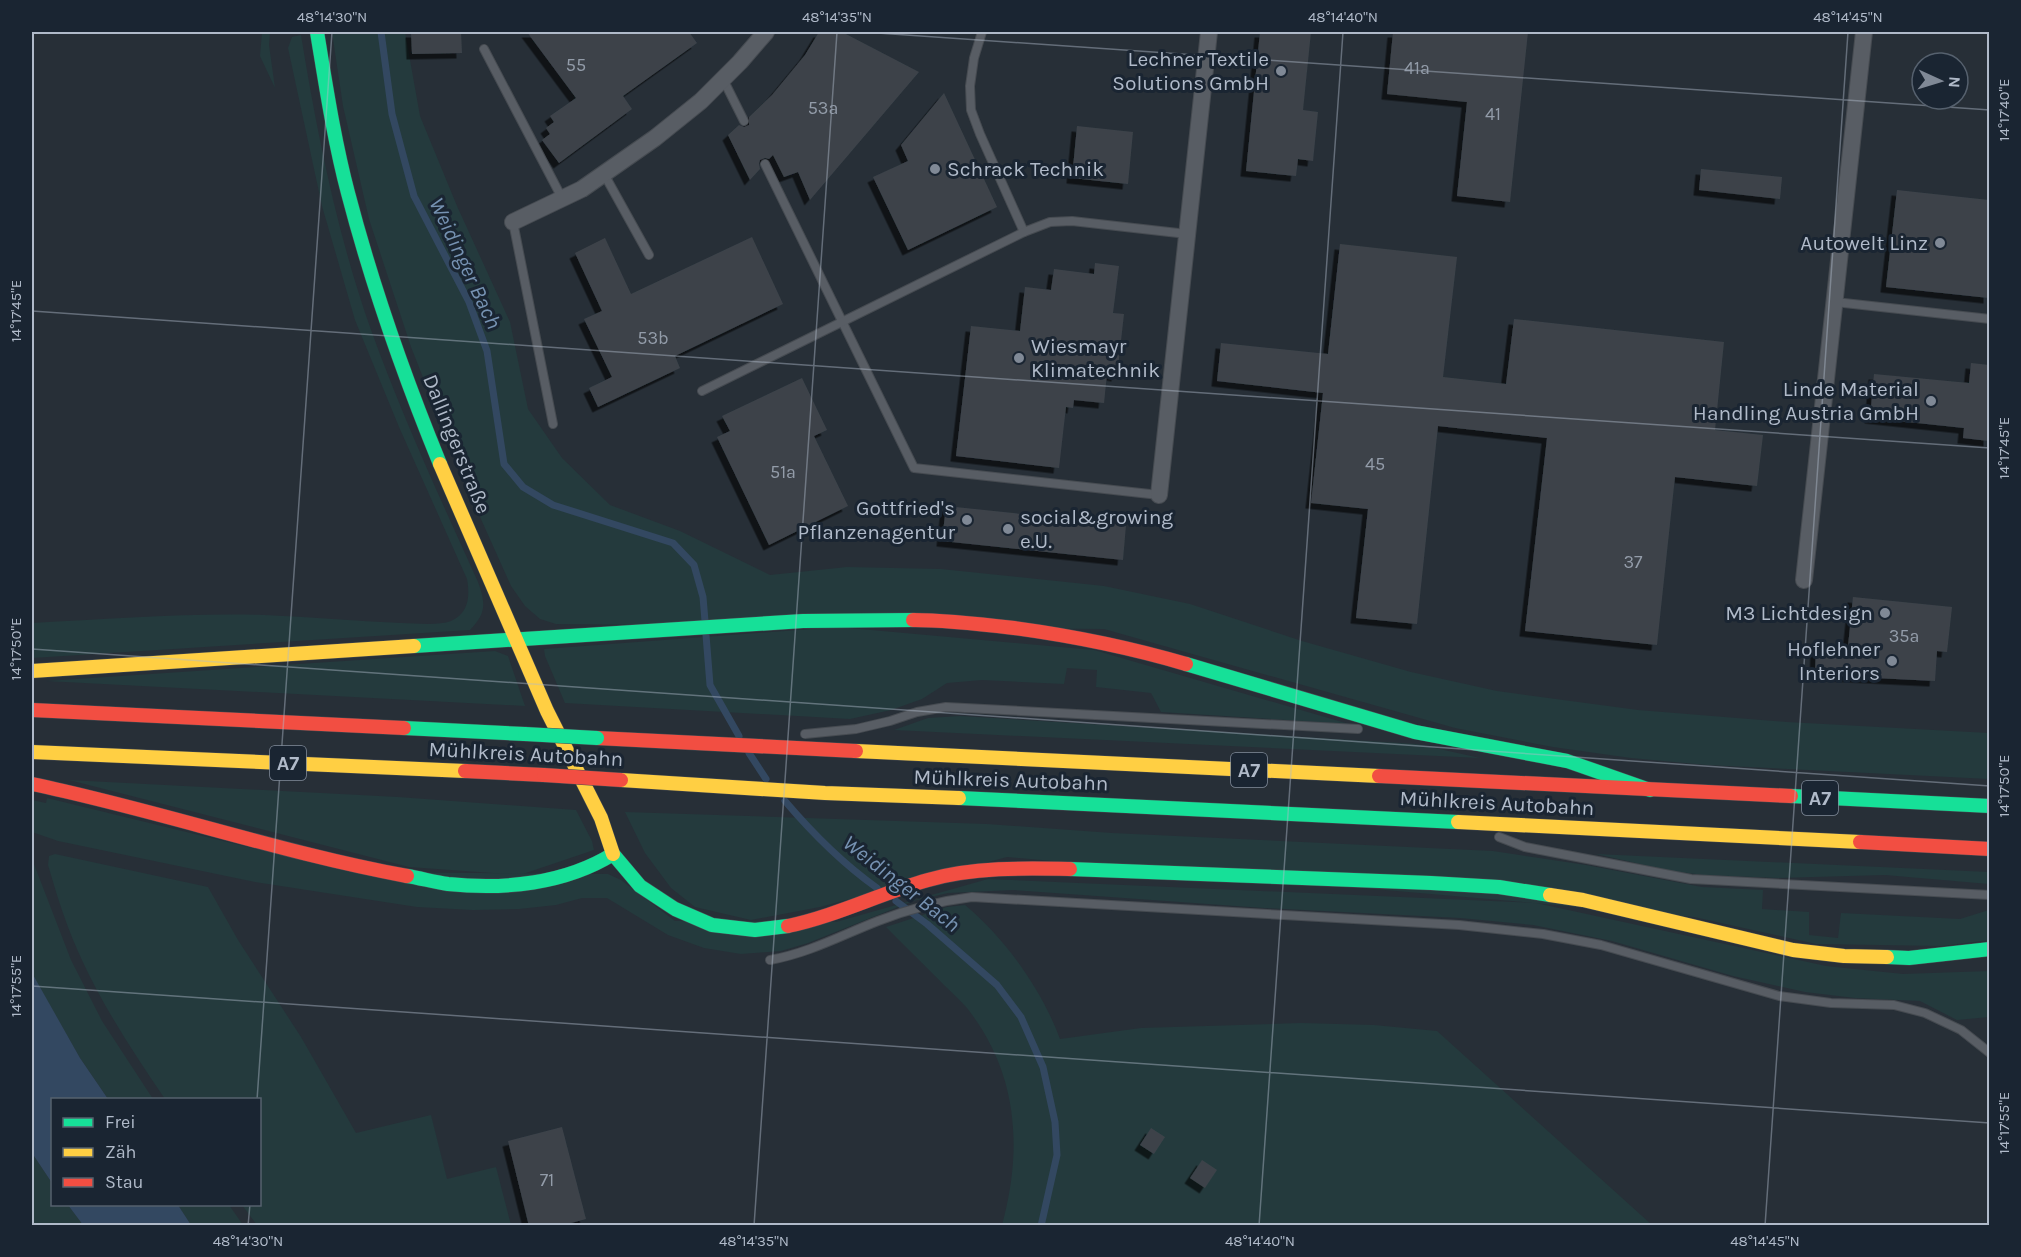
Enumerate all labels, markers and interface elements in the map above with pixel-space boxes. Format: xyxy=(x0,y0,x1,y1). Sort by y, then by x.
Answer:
text: 48°14'30"N xyxy=(297,8,367,26)
text: 48°14'35"N xyxy=(802,8,872,26)
text: 48°14'40"N xyxy=(1308,8,1378,26)
text: 48°14'45"N xyxy=(1813,8,1883,26)
place label: Lechner Textile Solutions GmbH xyxy=(1112,47,1269,95)
north arrow xyxy=(1910,51,1970,111)
house number: 55 xyxy=(566,54,586,76)
house number: 41a xyxy=(1404,57,1430,79)
marker: Lechner Textile Solutions GmbH xyxy=(1274,64,1288,78)
text: N xyxy=(1945,76,1964,88)
text: 14°17'40"E xyxy=(1995,79,2013,141)
house number: 53a xyxy=(808,97,838,119)
house number: 41 xyxy=(1485,103,1501,125)
place label: Schrack Technik xyxy=(947,157,1104,181)
marker: Schrack Technik xyxy=(928,162,942,176)
water label: Weidinger Bach xyxy=(423,194,507,333)
place label: Autowelt Linz xyxy=(1800,231,1928,255)
marker: Autowelt Linz xyxy=(1933,236,1947,250)
text: 14°17'45"E xyxy=(7,280,25,342)
house number: 53b xyxy=(637,327,669,349)
place label: Wiesmayr Klimatechnik xyxy=(1031,334,1160,382)
marker: Wiesmayr Klimatechnik xyxy=(1012,351,1026,365)
street label: Dallingerstraße xyxy=(418,371,496,517)
place label: Linde Material Handling Austria GmbH xyxy=(1693,377,1919,425)
marker: Linde Material Handling Austria GmbH xyxy=(1924,394,1938,408)
text: 14°17'45"E xyxy=(1995,417,2013,479)
house number: 45 xyxy=(1365,453,1385,475)
house number: 51a xyxy=(770,461,796,483)
place label: Gottfried's Pflanzenagentur xyxy=(798,496,955,544)
place label: social&growing e.U. xyxy=(1020,505,1173,553)
marker: Gottfried's Pflanzenagentur xyxy=(960,513,974,527)
marker: social&growing e.U. xyxy=(1001,522,1015,536)
house number: 37 xyxy=(1623,551,1643,573)
place label: M3 Lichtdesign xyxy=(1725,601,1873,625)
marker: M3 Lichtdesign xyxy=(1878,606,1892,620)
text: 14°17'50"E xyxy=(7,618,25,680)
house number: 35a xyxy=(1889,625,1919,647)
place label: Hoflehner Interiors xyxy=(1787,637,1880,685)
marker: Hoflehner Interiors xyxy=(1885,654,1899,668)
street label: Mühlkreis Autobahn xyxy=(428,737,624,771)
road number: A7 xyxy=(270,746,306,780)
road number: A7 xyxy=(1231,753,1267,787)
text: 14°17'50"E xyxy=(1995,755,2013,817)
street label: Mühlkreis Autobahn xyxy=(913,765,1109,795)
road number: A7 xyxy=(1802,781,1838,815)
street label: Mühlkreis Autobahn xyxy=(1399,786,1595,820)
water label: Weidinger Bach xyxy=(837,830,965,938)
text: 14°17'55"E xyxy=(7,955,25,1017)
text: 14°17'55"E xyxy=(1995,1092,2013,1154)
legend xyxy=(51,1098,261,1206)
text: Frei xyxy=(105,1111,136,1133)
text: Zäh xyxy=(105,1141,136,1163)
house number: 71 xyxy=(540,1169,554,1191)
text: Stau xyxy=(105,1171,143,1193)
text: 48°14'30"N xyxy=(213,1232,283,1250)
text: 48°14'35"N xyxy=(719,1232,789,1250)
text: 48°14'40"N xyxy=(1225,1232,1295,1250)
text: 48°14'45"N xyxy=(1730,1232,1800,1250)

